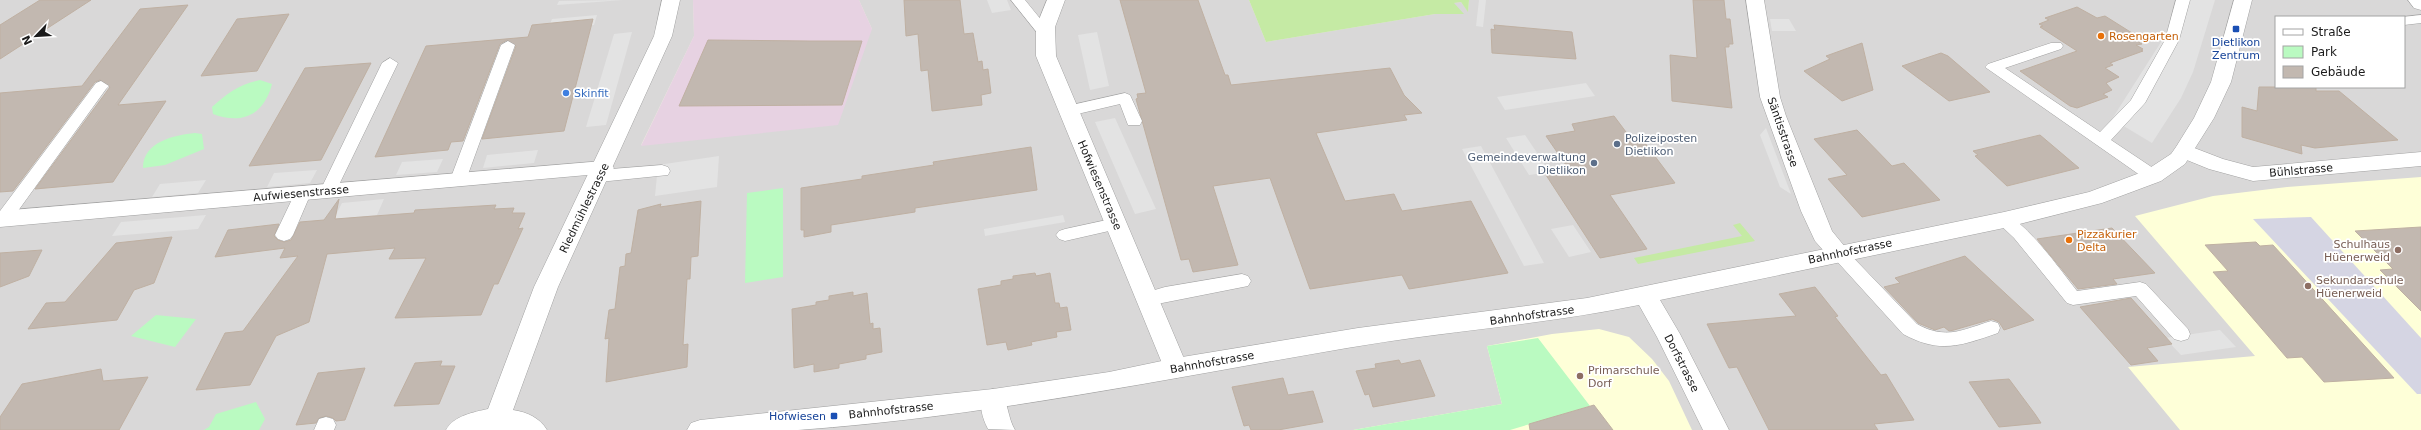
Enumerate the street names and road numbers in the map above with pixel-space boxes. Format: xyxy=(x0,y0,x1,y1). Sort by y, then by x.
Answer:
street label: Säntisstrasse xyxy=(1764,95,1801,169)
street label: Hofwiesenstrasse xyxy=(1075,138,1124,232)
street label: Riedmühlestrasse xyxy=(557,161,612,255)
street label: Bühlstrasse xyxy=(2269,161,2334,180)
street label: Aufwiesenstrasse xyxy=(253,183,350,204)
street label: Bahnhofstrasse xyxy=(1807,236,1893,267)
street label: Bahnhofstrasse xyxy=(1489,303,1575,328)
street label: Dorfstrasse xyxy=(1661,332,1702,395)
street label: Bahnhofstrasse xyxy=(1169,349,1255,376)
street label: Bahnhofstrasse xyxy=(848,400,934,421)

